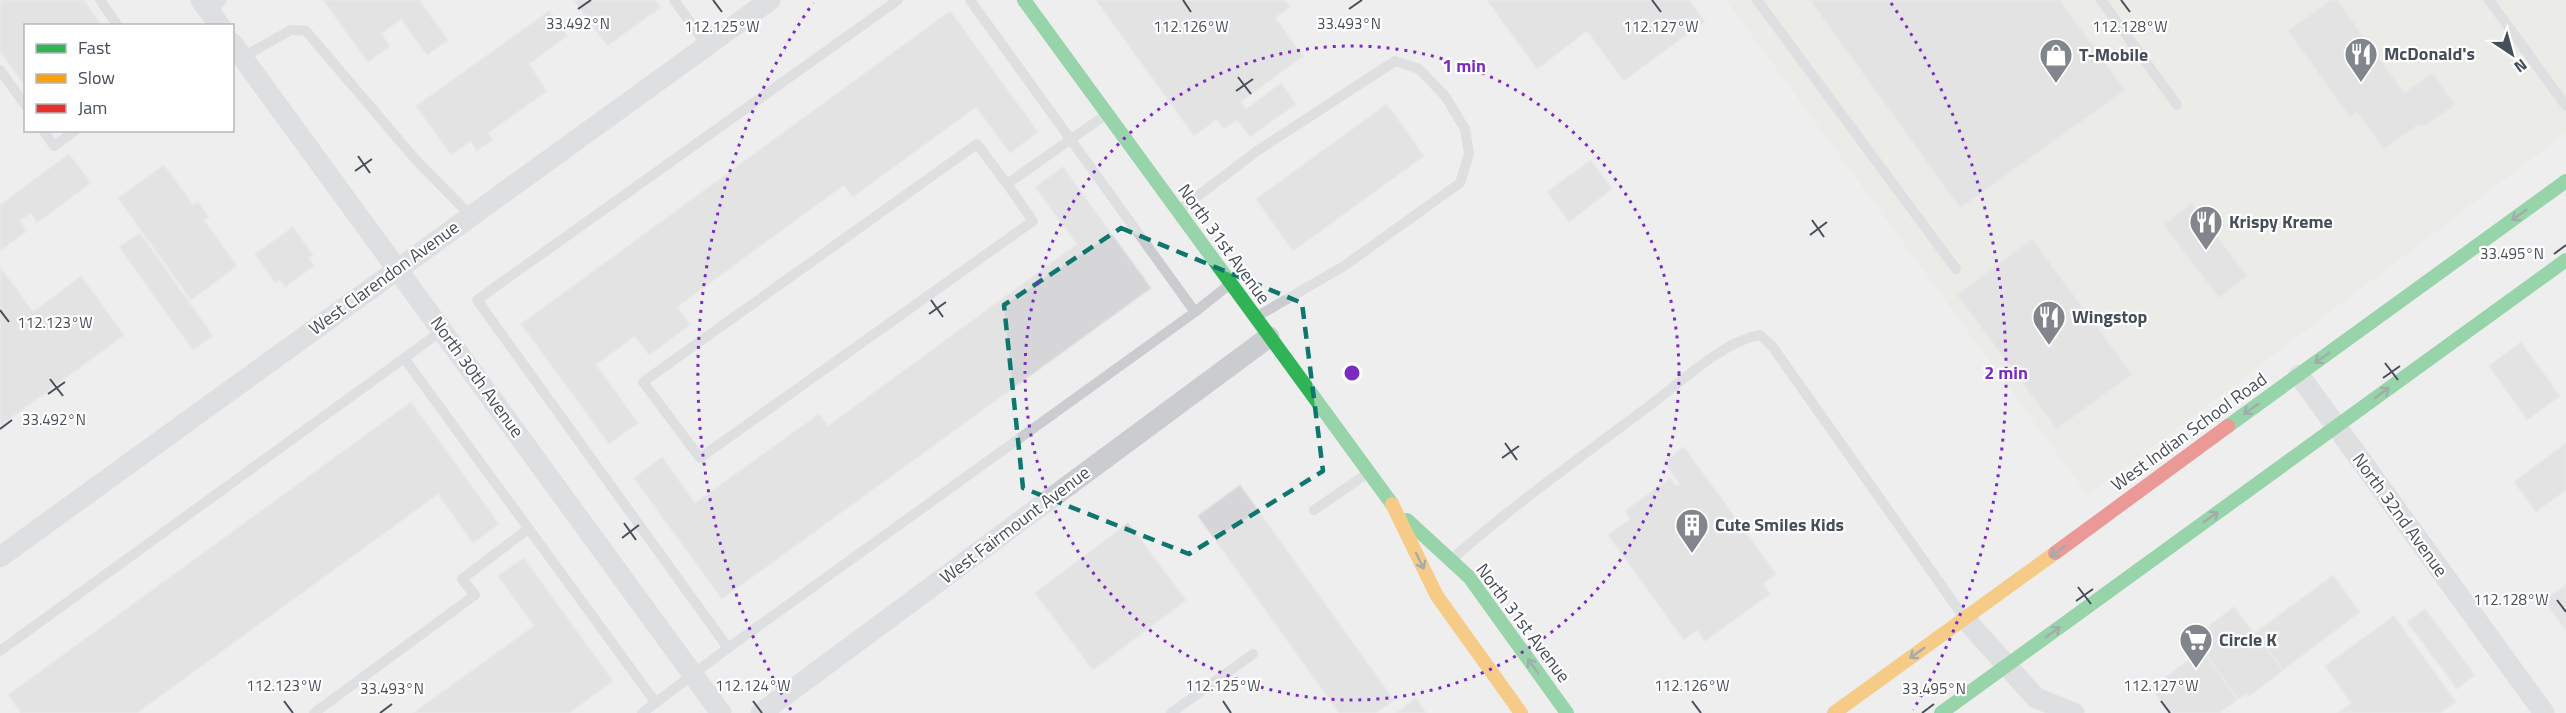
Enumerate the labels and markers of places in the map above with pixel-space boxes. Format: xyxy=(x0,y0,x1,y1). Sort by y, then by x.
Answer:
restaurant icon: McDonald's xyxy=(2343,36,2379,83)
shop icon: T-Mobile xyxy=(2038,37,2074,84)
place label: McDonald's xyxy=(2384,40,2475,67)
place label: T-Mobile xyxy=(2079,41,2148,68)
restaurant icon: Krispy Kreme xyxy=(2188,204,2224,251)
place label: Krispy Kreme xyxy=(2229,208,2333,235)
restaurant icon: Wingstop xyxy=(2031,299,2067,346)
place label: Wingstop xyxy=(2072,303,2148,330)
centre of rings xyxy=(1342,363,1362,383)
building icon: Cute Smiles Kids xyxy=(1674,507,1710,554)
place label: Cute Smiles Kids xyxy=(1715,511,1844,538)
supermarket icon: Circle K xyxy=(2178,622,2214,669)
place label: Circle K xyxy=(2219,626,2277,653)

